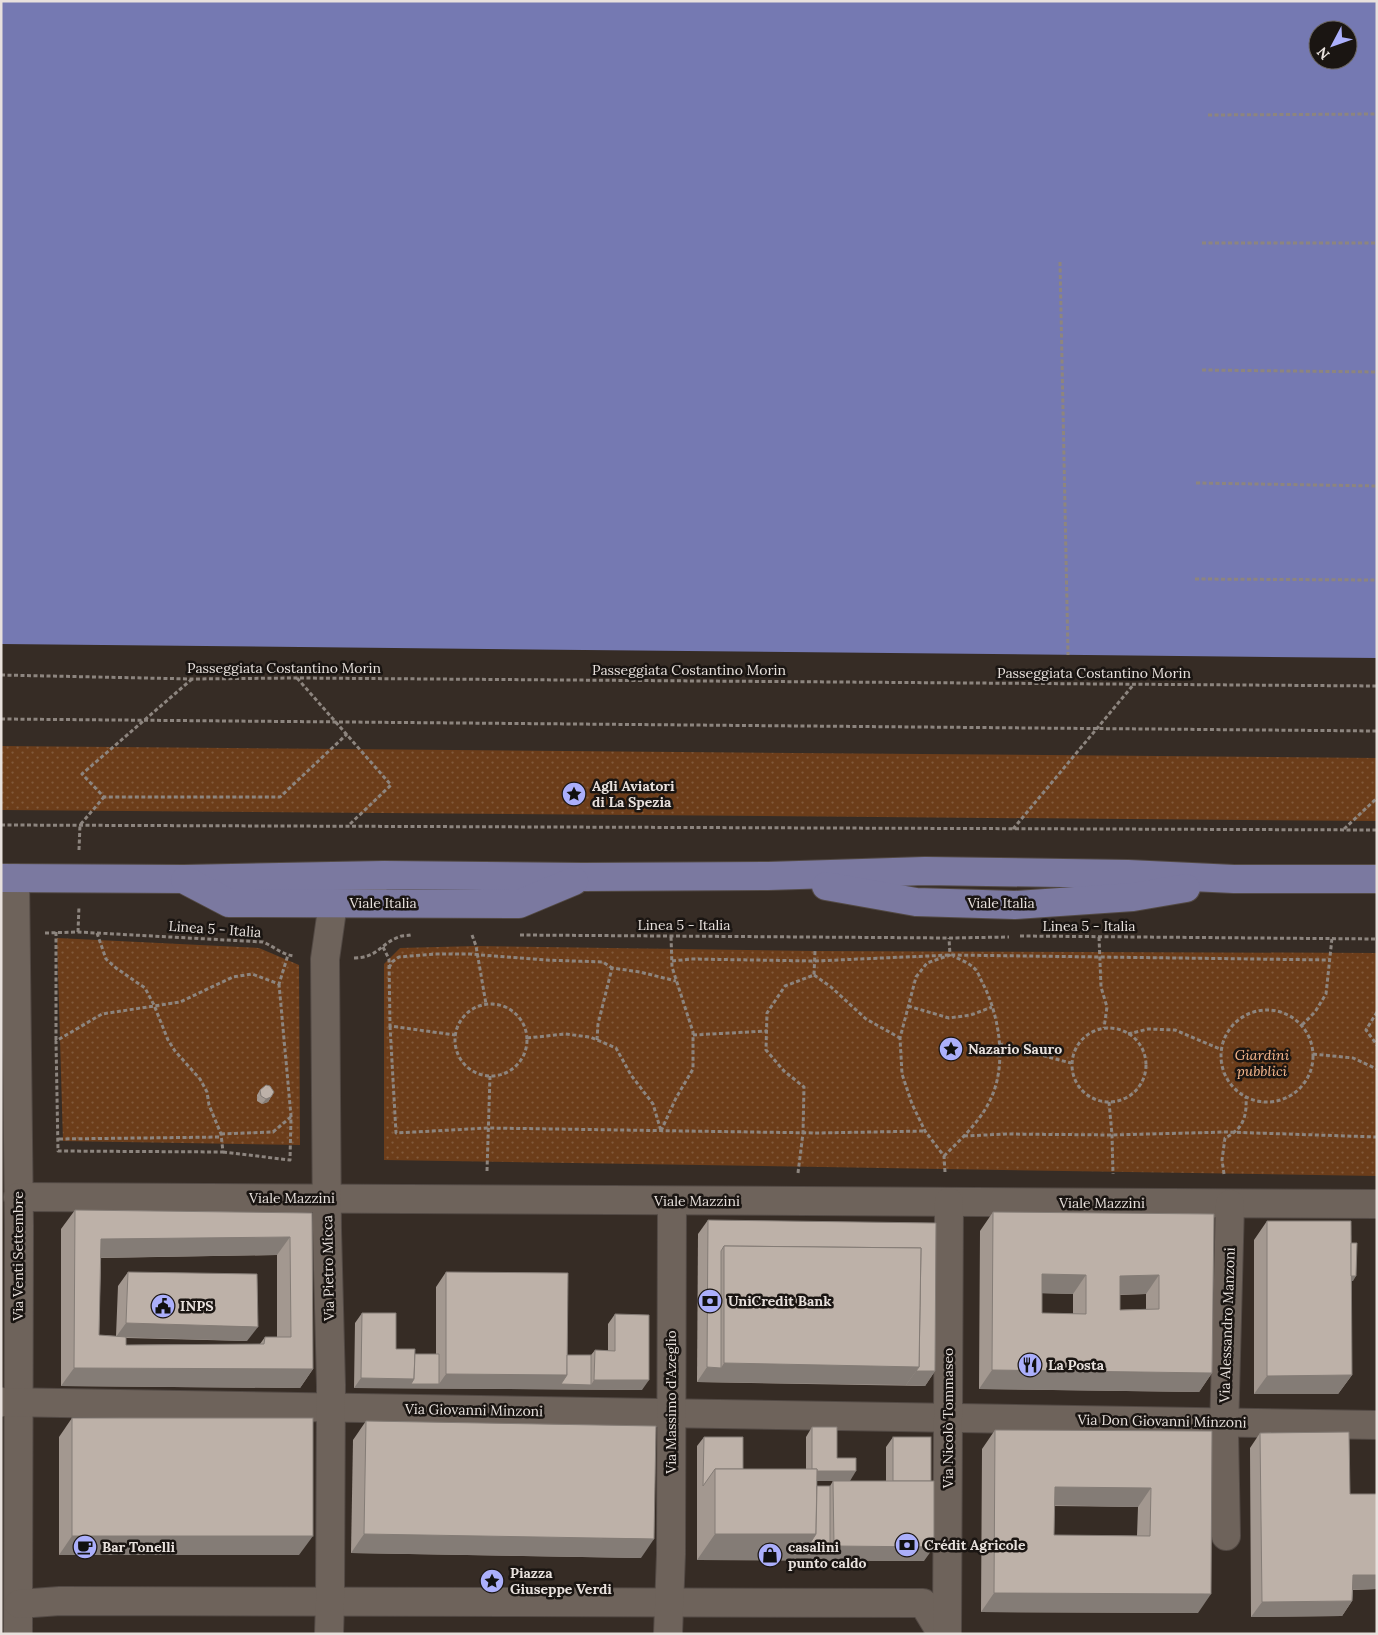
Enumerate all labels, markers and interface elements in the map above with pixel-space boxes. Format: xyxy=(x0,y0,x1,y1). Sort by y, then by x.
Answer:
north arrow xyxy=(1308,20,1358,70)
text: N xyxy=(1313,43,1334,64)
street label: Passeggiata Costantino Morin xyxy=(187,659,381,677)
street label: Passeggiata Costantino Morin xyxy=(592,661,786,679)
street label: Passeggiata Costantino Morin xyxy=(997,664,1191,682)
place label: Agli Aviatori di La Spezia xyxy=(592,777,675,811)
place icon: Agli Aviatori di La Spezia xyxy=(561,781,587,807)
street label: Viale Italia xyxy=(348,894,417,912)
street label: Viale Italia xyxy=(966,894,1035,912)
street label: Linea 5 - Italia xyxy=(638,916,730,934)
street label: Linea 5 - Italia xyxy=(168,917,262,941)
street label: Linea 5 - Italia xyxy=(1043,917,1135,935)
place icon: Nazario Sauro xyxy=(938,1036,964,1062)
place label: Nazario Sauro xyxy=(968,1040,1062,1058)
park label: Giardini pubblici xyxy=(1235,1046,1290,1080)
street label: Viale Mazzini xyxy=(248,1189,335,1207)
street label: Via Venti Settembre xyxy=(9,1191,27,1322)
street label: Viale Mazzini xyxy=(653,1192,740,1210)
street label: Viale Mazzini xyxy=(1058,1194,1145,1212)
street label: Via Pietro Micca xyxy=(318,1215,338,1322)
street label: Via Alessandro Manzoni xyxy=(1215,1247,1239,1404)
bank icon: UniCredit Bank xyxy=(697,1288,723,1314)
place label: UniCredit Bank xyxy=(728,1292,832,1310)
public building icon: INPS xyxy=(150,1293,176,1319)
place label: INPS xyxy=(180,1297,214,1315)
street label: Via Massimo d'Azeglio xyxy=(662,1330,680,1475)
street label: Via Nicolò Tommaseo xyxy=(939,1348,957,1489)
restaurant icon: La Posta xyxy=(1017,1352,1043,1378)
place label: La Posta xyxy=(1048,1356,1105,1374)
street label: Via Giovanni Minzoni xyxy=(404,1400,543,1420)
street label: Via Don Giovanni Minzoni xyxy=(1076,1411,1247,1431)
bank icon: Crédit Agricole xyxy=(894,1532,920,1558)
cafe icon: Bar Tonelli xyxy=(72,1534,98,1560)
place label: Crédit Agricole xyxy=(924,1536,1026,1554)
place label: Bar Tonelli xyxy=(102,1538,176,1556)
place label: casalini punto caldo xyxy=(788,1538,867,1572)
shop icon: casalini punto caldo xyxy=(757,1542,783,1568)
place label: Piazza Giuseppe Verdi xyxy=(510,1564,612,1598)
place icon: Piazza Giuseppe Verdi xyxy=(479,1568,505,1594)

